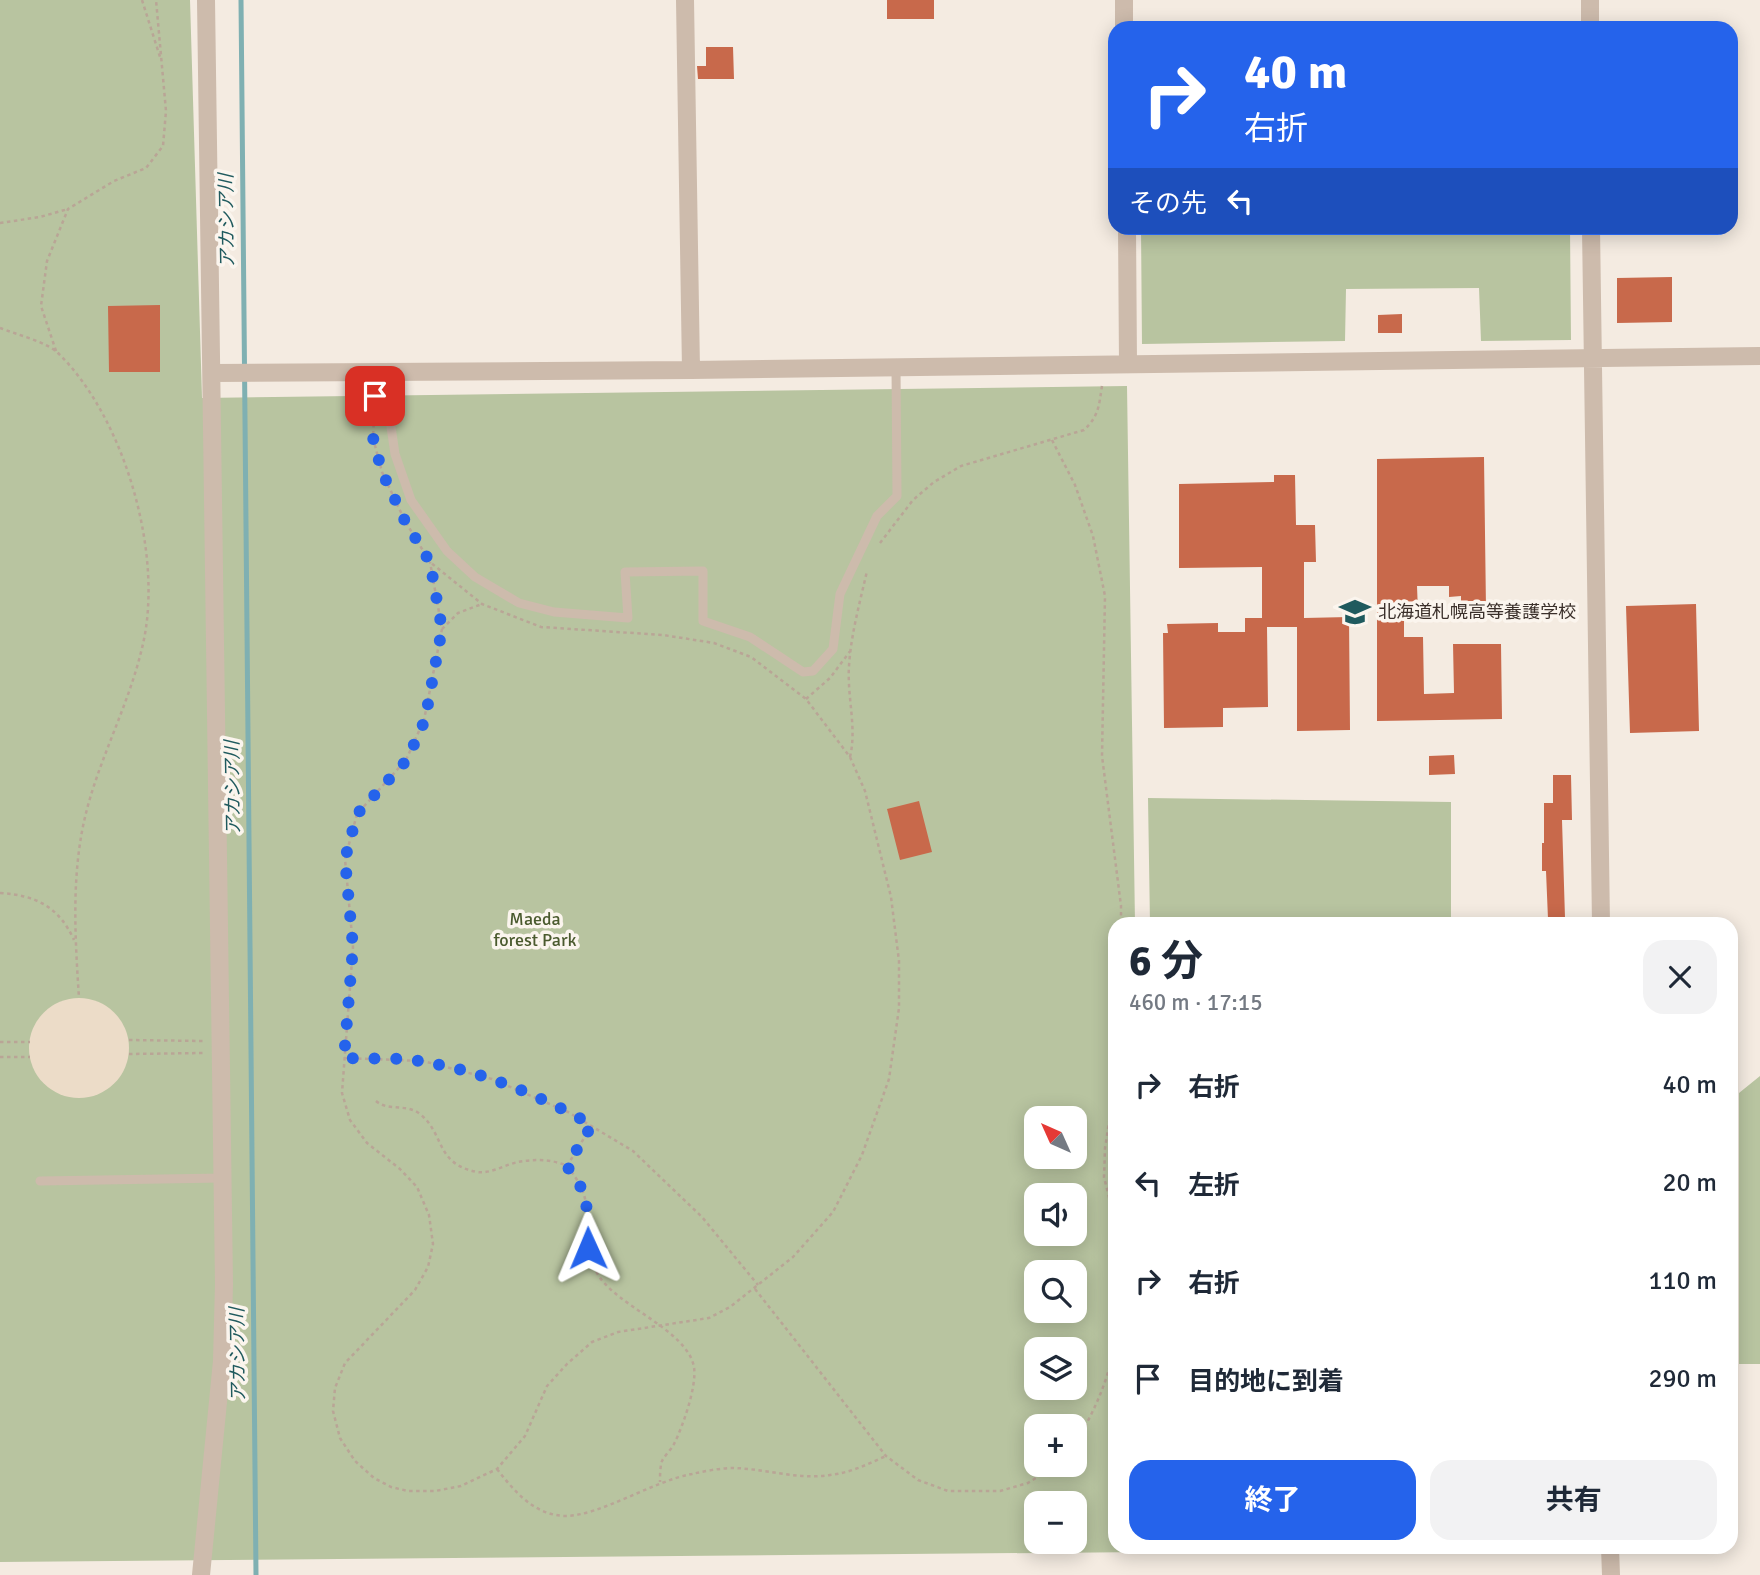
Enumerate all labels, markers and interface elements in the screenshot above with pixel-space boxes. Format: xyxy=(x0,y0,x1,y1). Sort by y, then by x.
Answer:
text: 40 m xyxy=(1244,42,1347,102)
icon: right xyxy=(1129,49,1220,140)
text: 右折 xyxy=(1244,109,1308,148)
water label: アカシア川 xyxy=(214,171,240,269)
icon: left xyxy=(1221,182,1259,220)
text: その先 xyxy=(1129,188,1207,220)
pin xyxy=(345,366,405,426)
icon: arrive xyxy=(356,377,394,415)
school or university icon: 北海道札幌高等養護学校 xyxy=(1338,595,1372,629)
place label: 北海道札幌高等養護学校 xyxy=(1378,601,1576,623)
water label: アカシア川 xyxy=(220,738,246,836)
park label: Maeda forest Park xyxy=(493,908,577,951)
text: 6 分 xyxy=(1129,936,1203,987)
button: close xyxy=(1643,940,1717,1014)
text: 460 m · 17:15 xyxy=(1129,988,1263,1017)
icon: right xyxy=(1129,1066,1167,1104)
text: 40 m xyxy=(1662,1069,1717,1101)
text: 右折 xyxy=(1188,1072,1240,1104)
north arrow xyxy=(1024,1106,1087,1169)
map controls xyxy=(1024,1106,1087,1554)
icon: left xyxy=(1129,1164,1167,1202)
text: 20 m xyxy=(1662,1167,1717,1199)
text: 左折 xyxy=(1188,1170,1240,1202)
button: sound xyxy=(1024,1183,1087,1246)
position arrow xyxy=(551,1211,625,1285)
button: search xyxy=(1024,1260,1087,1323)
icon: right xyxy=(1129,1262,1167,1300)
text: 110 m xyxy=(1648,1265,1717,1297)
text: 右折 xyxy=(1188,1268,1240,1300)
water label: アカシア川 xyxy=(225,1305,251,1403)
button: layers xyxy=(1024,1337,1087,1400)
icon: arrive xyxy=(1129,1360,1167,1398)
text: 290 m xyxy=(1648,1363,1717,1395)
text: 目的地に到着 xyxy=(1188,1366,1344,1398)
button: + xyxy=(1024,1414,1087,1477)
button: 終了 xyxy=(1129,1460,1416,1540)
button: 共有 xyxy=(1430,1460,1717,1540)
button: − xyxy=(1024,1491,1087,1554)

